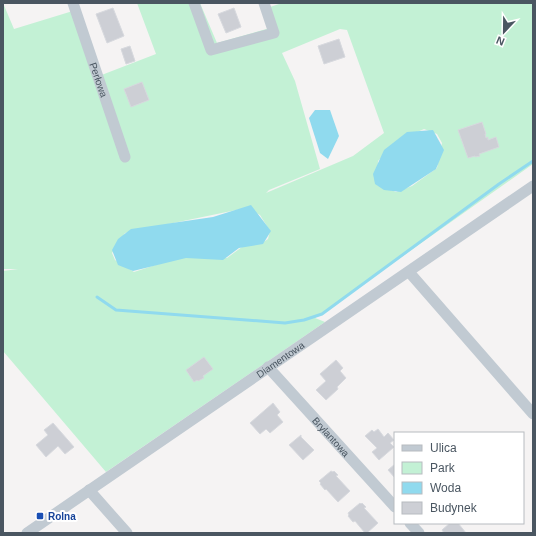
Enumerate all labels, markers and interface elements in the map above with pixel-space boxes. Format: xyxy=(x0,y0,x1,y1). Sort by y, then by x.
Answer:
north arrow xyxy=(484,12,524,52)
text: N xyxy=(494,34,506,48)
street label: Perłowa xyxy=(88,61,110,99)
street label: Diamentowa xyxy=(254,339,307,380)
street label: Brylantowa xyxy=(310,415,352,459)
legend xyxy=(394,432,524,524)
text: Ulica xyxy=(430,441,457,455)
text: Park xyxy=(430,461,456,475)
text: Woda xyxy=(430,481,461,495)
text: Budynek xyxy=(430,501,478,515)
marker: Rolna xyxy=(35,511,45,521)
place label: Rolna xyxy=(48,511,76,522)

